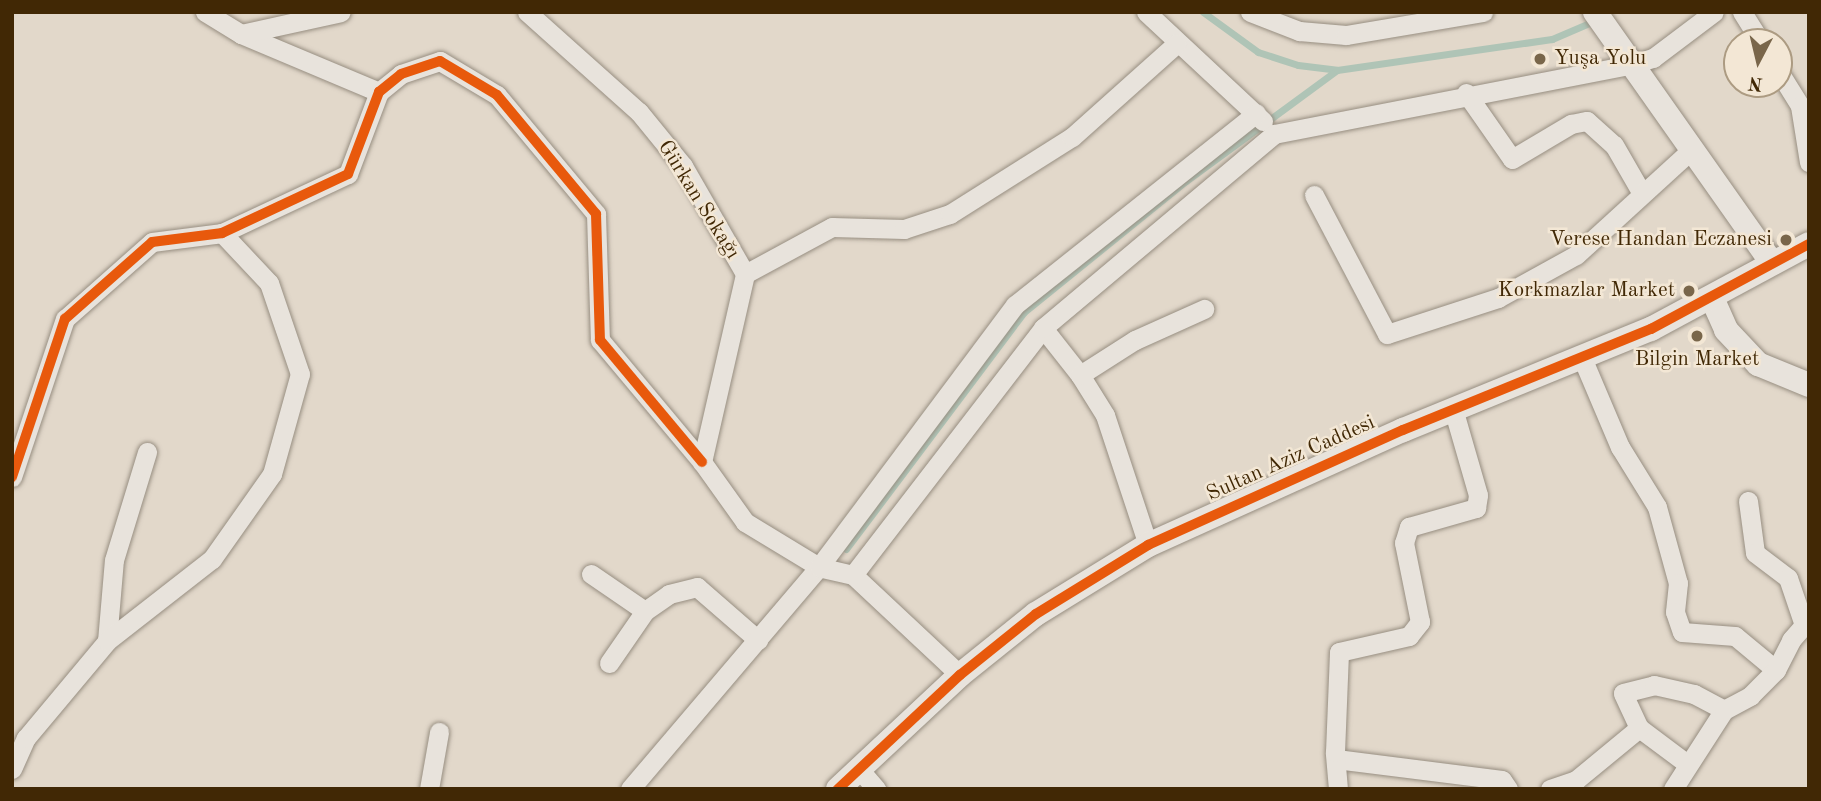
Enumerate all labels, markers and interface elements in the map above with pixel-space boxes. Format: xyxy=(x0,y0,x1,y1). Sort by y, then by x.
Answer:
north arrow xyxy=(1723,28,1793,98)
place label: Yuşa Yolu xyxy=(1554,46,1646,72)
marker: Yuşa Yolu xyxy=(1532,51,1548,67)
text: N xyxy=(1747,72,1764,93)
street label: Gürkan Sokağı xyxy=(651,136,745,264)
place label: Verese Handan Eczanesi xyxy=(1549,227,1772,253)
marker: Verese Handan Eczanesi xyxy=(1778,232,1794,248)
place label: Korkmazlar Market xyxy=(1498,278,1675,304)
marker: Korkmazlar Market xyxy=(1681,283,1697,299)
marker: Bilgin Market xyxy=(1689,328,1705,344)
place label: Bilgin Market xyxy=(1635,347,1759,373)
street label: Sultan Aziz Caddesi xyxy=(1203,411,1379,507)

